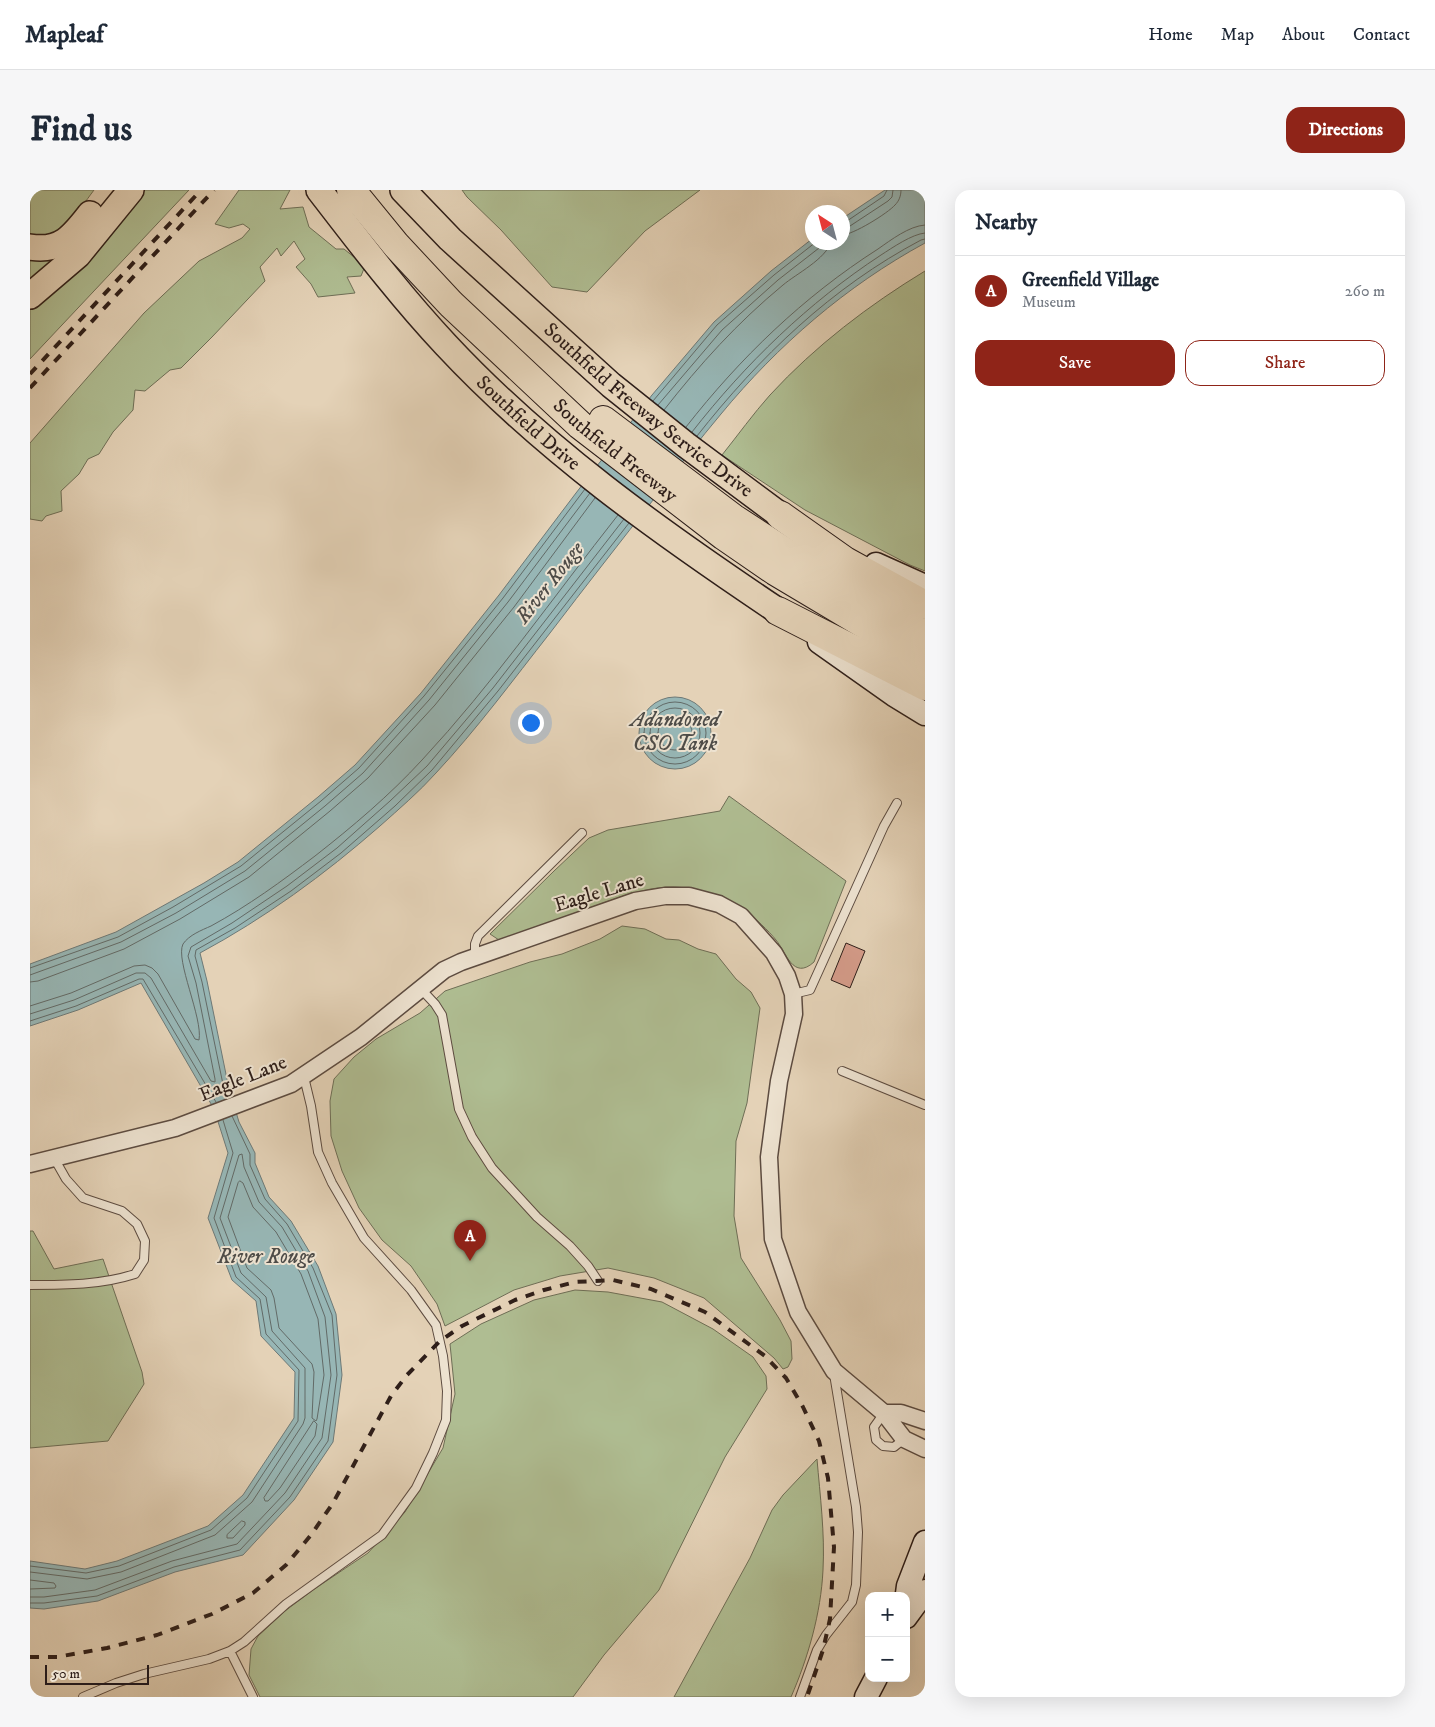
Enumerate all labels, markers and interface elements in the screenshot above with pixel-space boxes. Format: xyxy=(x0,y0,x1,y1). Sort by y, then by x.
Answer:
text: Mapleaf xyxy=(25,20,104,50)
text: Home xyxy=(1148,24,1193,46)
text: Map xyxy=(1221,24,1254,46)
text: About xyxy=(1282,24,1325,46)
text: Contact xyxy=(1353,24,1410,46)
button: Directions xyxy=(1286,107,1405,153)
text: Find us xyxy=(30,108,132,152)
north arrow xyxy=(805,205,850,250)
text: Nearby xyxy=(975,210,1037,236)
text: Greenfield Village xyxy=(1022,269,1159,292)
text: A xyxy=(986,281,996,301)
text: 260 m xyxy=(1345,281,1385,301)
text: Museum xyxy=(1022,292,1076,312)
street label: Southfield Freeway Service Drive xyxy=(539,318,759,502)
button: Save xyxy=(975,340,1175,386)
button: Share xyxy=(1185,340,1385,386)
street label: Southfield Drive xyxy=(471,370,585,476)
street label: Southfield Freeway xyxy=(549,394,683,508)
water label: River Rouge xyxy=(509,536,591,630)
water label: Adandoned CSO Tank xyxy=(628,707,723,757)
your location xyxy=(518,710,544,736)
street label: Eagle Lane xyxy=(551,868,647,918)
street label: Eagle Lane xyxy=(195,1050,291,1108)
pin: A xyxy=(454,1220,486,1261)
water label: River Rouge xyxy=(217,1244,315,1270)
map controls xyxy=(865,1592,910,1682)
button: + xyxy=(865,1592,910,1637)
button: − xyxy=(865,1637,910,1682)
scale bar xyxy=(45,1662,149,1685)
text: 50 m xyxy=(52,1665,80,1683)

